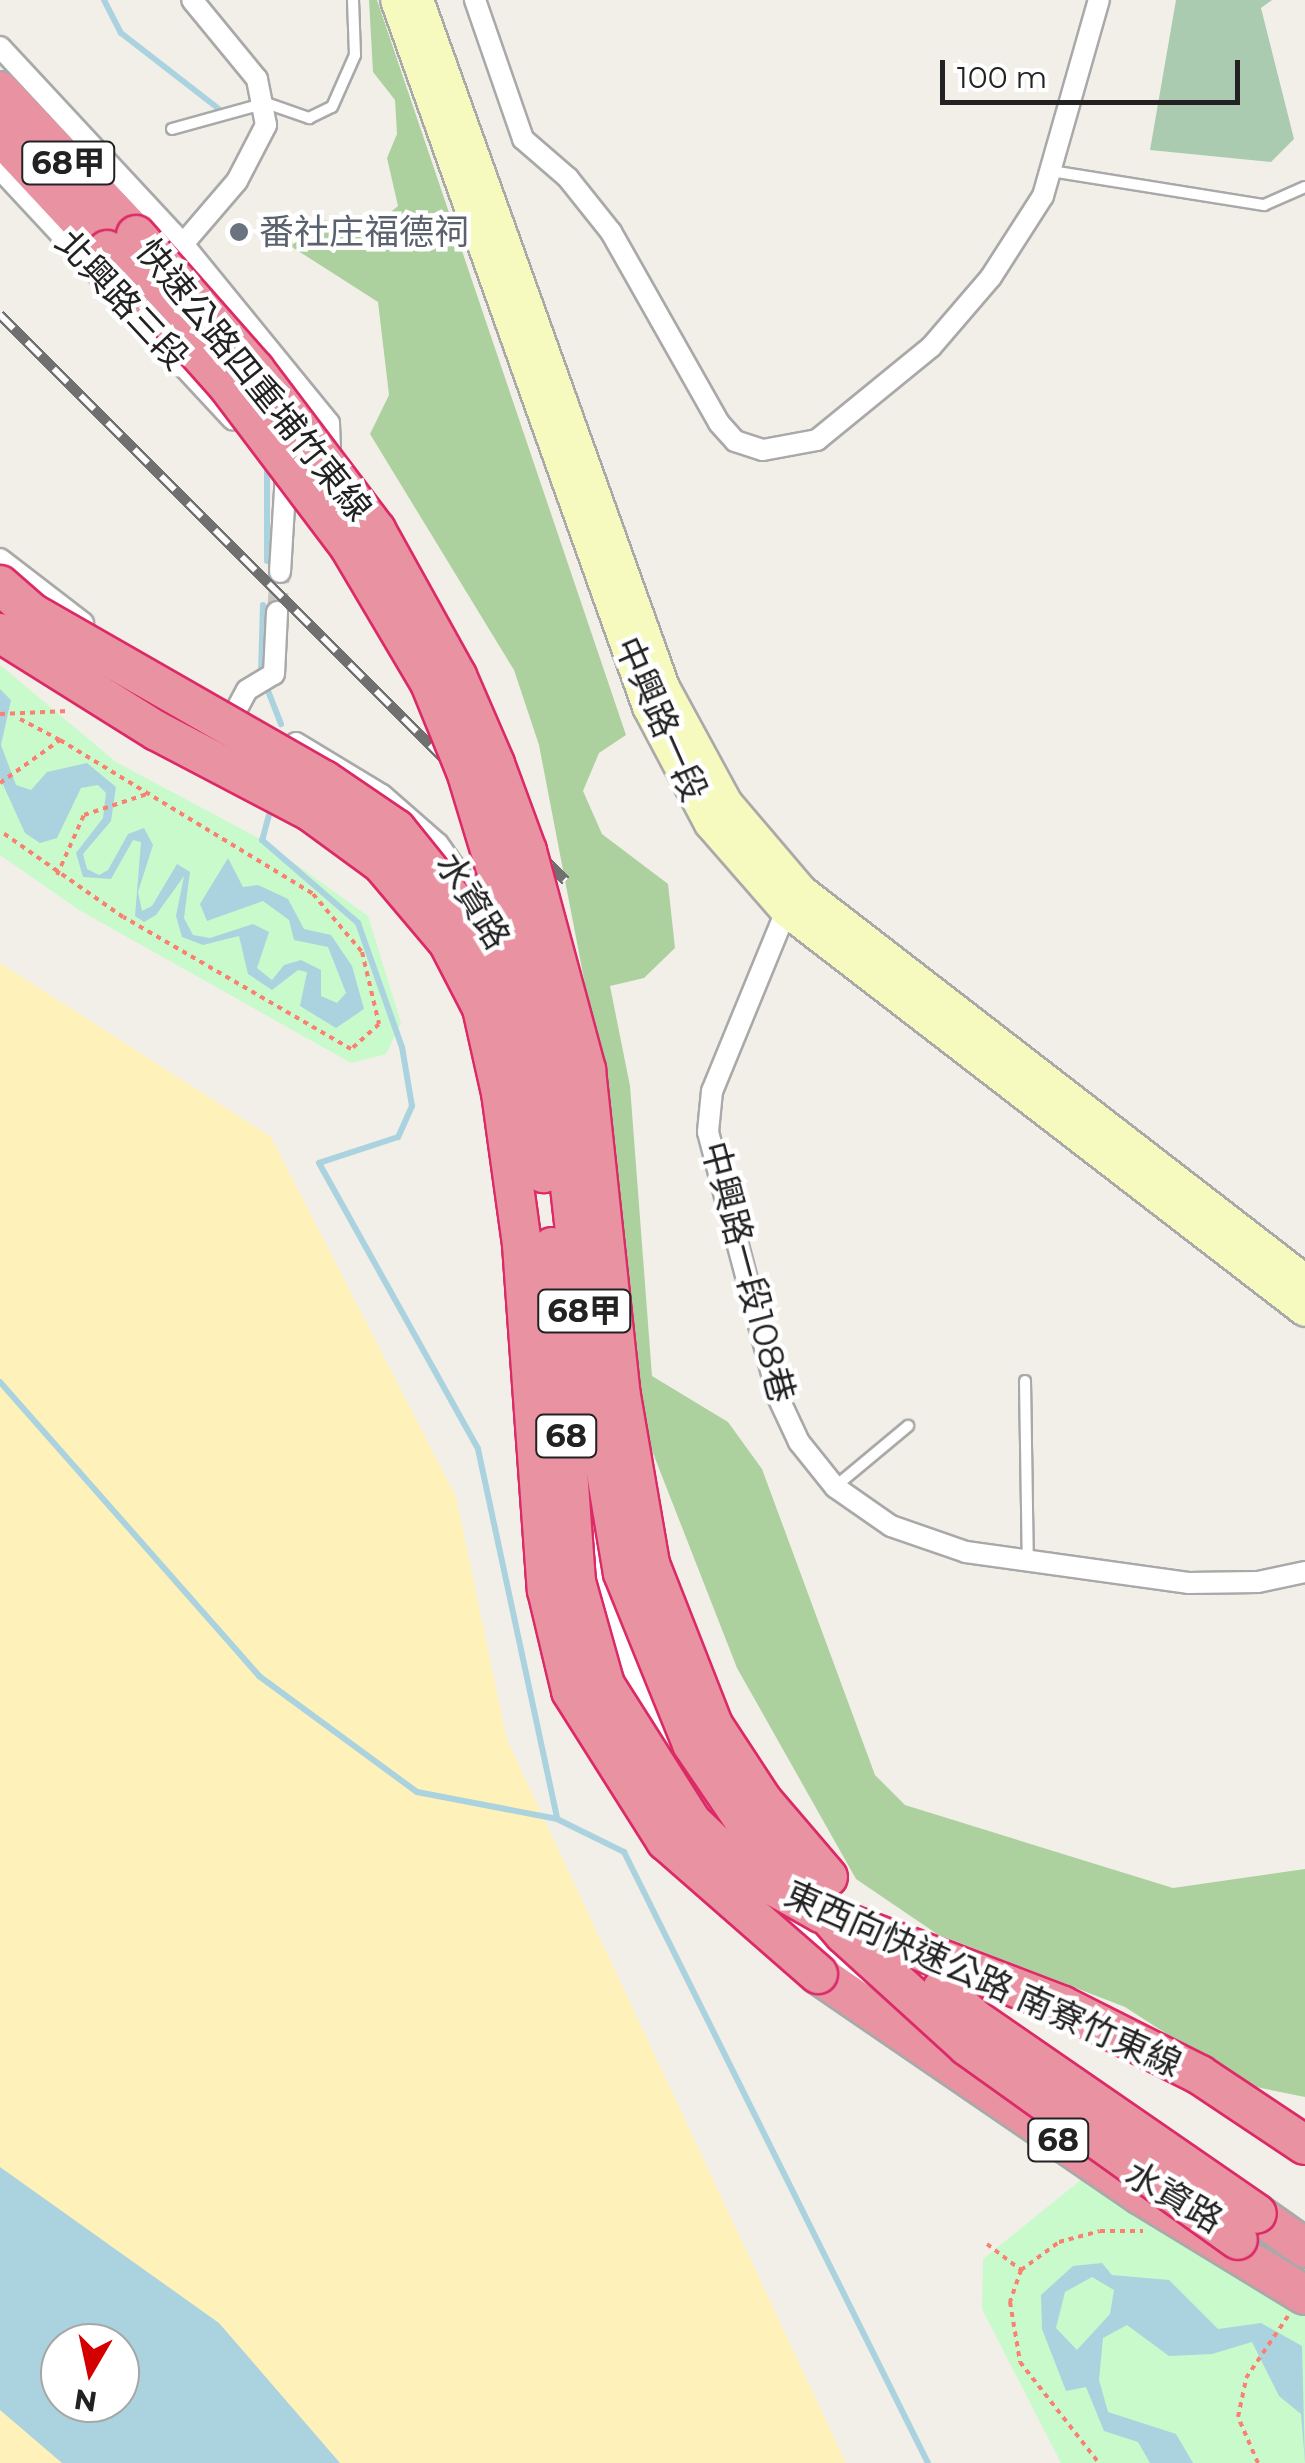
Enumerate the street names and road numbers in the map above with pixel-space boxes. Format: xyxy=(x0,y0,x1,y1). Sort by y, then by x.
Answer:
road number: 68甲 xyxy=(20,136,116,190)
street label: 北興路三段 xyxy=(47,222,197,378)
street label: 快速公路四重埔竹東線 xyxy=(128,231,380,529)
street label: 中興路一段 xyxy=(606,631,716,807)
street label: 水資路 xyxy=(427,845,519,957)
street label: 中興路一段108巷 xyxy=(693,1137,803,1407)
road number: 68甲 xyxy=(536,1284,632,1338)
road number: 68 xyxy=(534,1409,598,1463)
street label: 東西向快速公路 南寮竹東線 xyxy=(778,1873,1188,2085)
road number: 68 xyxy=(1026,2113,1090,2167)
street label: 水資路 xyxy=(1118,2153,1230,2241)

